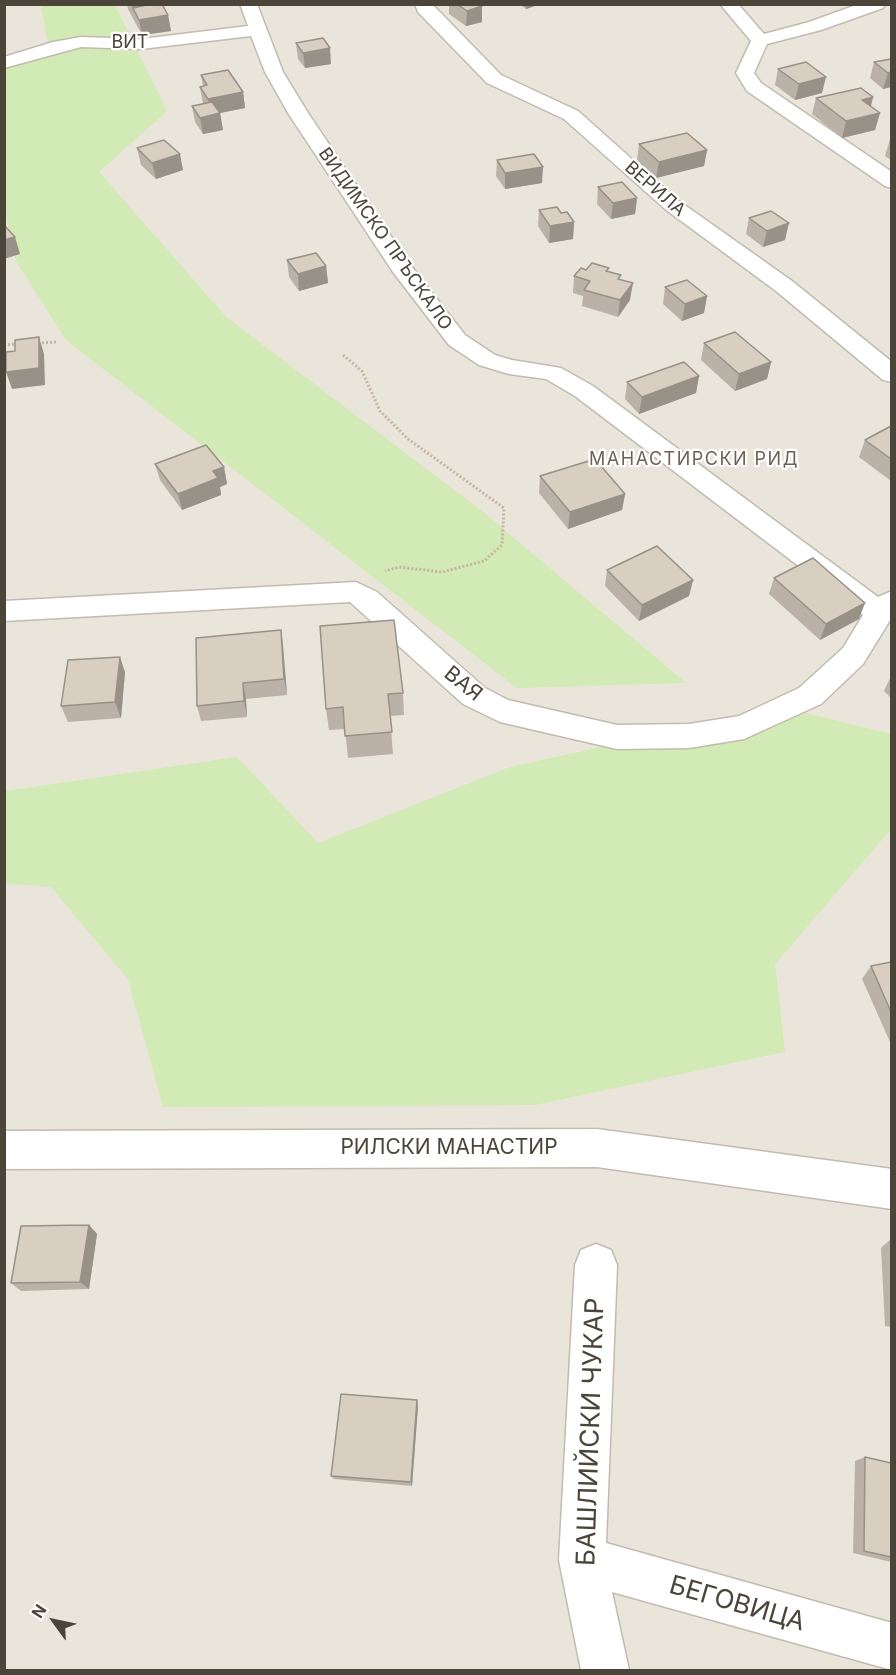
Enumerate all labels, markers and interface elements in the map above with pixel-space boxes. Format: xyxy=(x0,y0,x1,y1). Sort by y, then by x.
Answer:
street label: ВИТ xyxy=(112,32,148,54)
street label: ВИДИМСКО ПРЪСКАЛО xyxy=(314,144,456,334)
street label: ВЕРИЛА xyxy=(620,157,690,221)
district label: МАНАСТИРСКИ РИД xyxy=(589,449,799,471)
street label: ВАЯ xyxy=(439,661,487,707)
street label: РИЛСКИ МАНАСТИР xyxy=(340,1135,558,1161)
street label: БАШЛИЙСКИ ЧУКАР xyxy=(571,1297,611,1567)
street label: БЕГОВИЦА xyxy=(665,1570,809,1638)
north arrow xyxy=(24,1591,84,1651)
text: N xyxy=(27,1601,51,1622)

